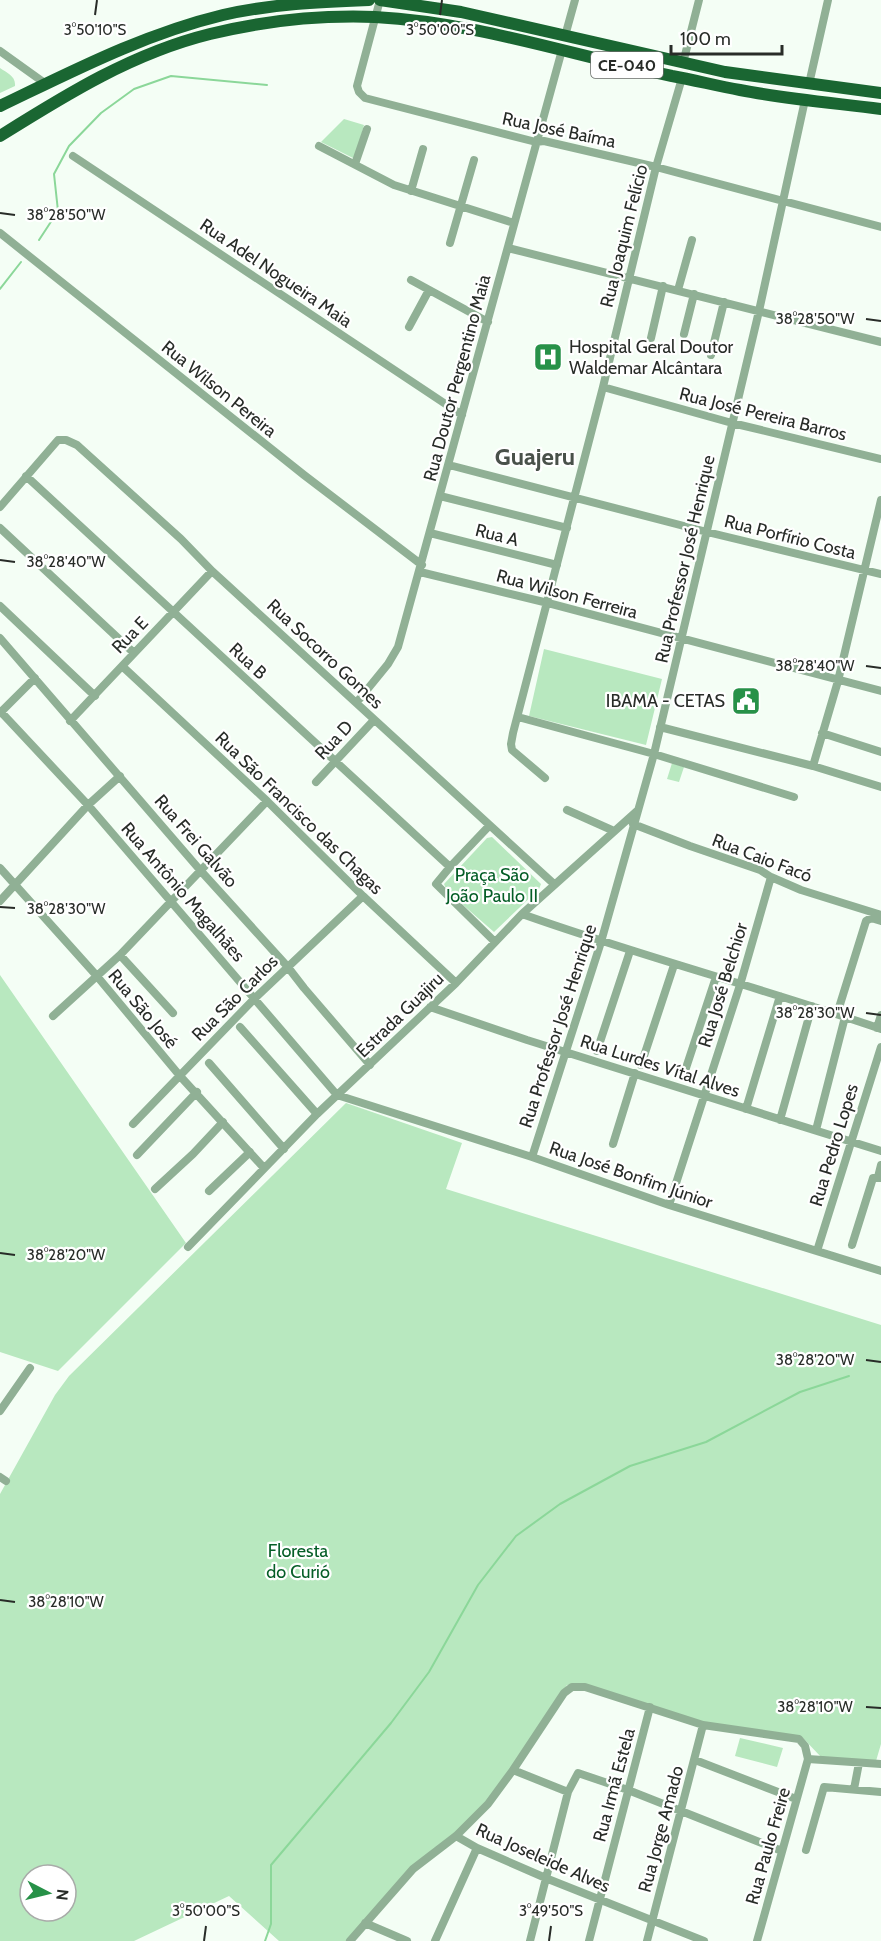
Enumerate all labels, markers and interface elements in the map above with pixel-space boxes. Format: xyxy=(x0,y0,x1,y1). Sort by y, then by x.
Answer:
scale bar xyxy=(671,18,782,56)
text: 3°50'10"S xyxy=(64,21,127,39)
text: 3°50'00"S xyxy=(406,21,474,39)
text: 100 m xyxy=(680,28,731,50)
road number: CE-040 xyxy=(591,52,663,78)
street label: Rua José Baíma xyxy=(500,107,618,153)
street label: Rua Joaquim Felício xyxy=(596,162,652,310)
text: 38°28'50"W xyxy=(27,206,106,224)
street label: Rua Adel Nogueira Maia xyxy=(196,214,357,332)
street label: Rua Doutor Pergentino Maia xyxy=(419,272,495,484)
text: 38°28'50"W xyxy=(776,310,855,328)
street label: Rua Wilson Pereira xyxy=(157,336,281,442)
place label: Hospital Geral Doutor Waldemar Alcântara xyxy=(569,336,734,379)
hospital icon: Hospital Geral Doutor Waldemar Alcântara xyxy=(532,341,564,373)
street label: Rua José Pereira Barros xyxy=(677,383,849,445)
district label: Guajeru xyxy=(495,442,575,471)
street label: Rua Professor José Henrique xyxy=(650,453,720,665)
street label: Rua Porfírio Costa xyxy=(722,510,858,564)
street label: Rua A xyxy=(473,519,521,551)
text: 38°28'40"W xyxy=(27,553,106,571)
street label: Rua Wilson Ferreira xyxy=(494,565,640,624)
street label: Rua Socorro Gomes xyxy=(262,595,388,713)
street label: Rua E xyxy=(107,612,153,658)
street label: Rua B xyxy=(225,638,272,684)
text: 38°28'40"W xyxy=(776,657,855,675)
public building icon: IBAMA - CETAS xyxy=(730,685,762,717)
place label: IBAMA - CETAS xyxy=(606,690,725,712)
street label: Rua D xyxy=(310,716,358,764)
street label: Rua São Francisco das Chagas xyxy=(210,727,388,899)
street label: Rua Frei Galvão xyxy=(150,790,242,892)
street label: Rua Antônio Magalhães xyxy=(116,818,250,966)
street label: Rua Caio Facó xyxy=(709,829,815,887)
park label: Praça São João Paulo II xyxy=(445,864,538,907)
text: 38°28'30"W xyxy=(27,900,106,918)
street label: Rua José Belchior xyxy=(694,920,752,1050)
street label: Rua Professor José Henrique xyxy=(515,922,601,1130)
street label: Rua São Carlos xyxy=(187,950,283,1046)
street label: Rua São José xyxy=(103,965,183,1053)
street label: Estrada Guajiru xyxy=(352,968,448,1062)
text: 38°28'30"W xyxy=(776,1004,855,1022)
street label: Rua Lurdes Vítal Alves xyxy=(578,1030,742,1102)
street label: Rua Pedro Lopes xyxy=(805,1081,863,1209)
street label: Rua José Bonfim Júnior xyxy=(546,1137,716,1213)
text: 38°28'20"W xyxy=(27,1246,106,1264)
text: 38°28'20"W xyxy=(776,1351,855,1369)
park label: Floresta do Curió xyxy=(266,1540,330,1583)
text: 38°28'10"W xyxy=(28,1593,105,1611)
text: 38°28'10"W xyxy=(777,1698,854,1716)
street label: Rua Irmã Estela xyxy=(588,1725,640,1844)
street label: Rua Jorge Amado xyxy=(634,1763,689,1895)
street label: Rua Paulo Freire xyxy=(741,1785,795,1907)
street label: Rua Joseleide Alves xyxy=(472,1819,614,1897)
north arrow xyxy=(18,1863,78,1923)
text: N xyxy=(52,1888,73,1902)
text: 3°50'00"S xyxy=(172,1902,240,1920)
text: 3°49'50"S xyxy=(519,1902,583,1920)

